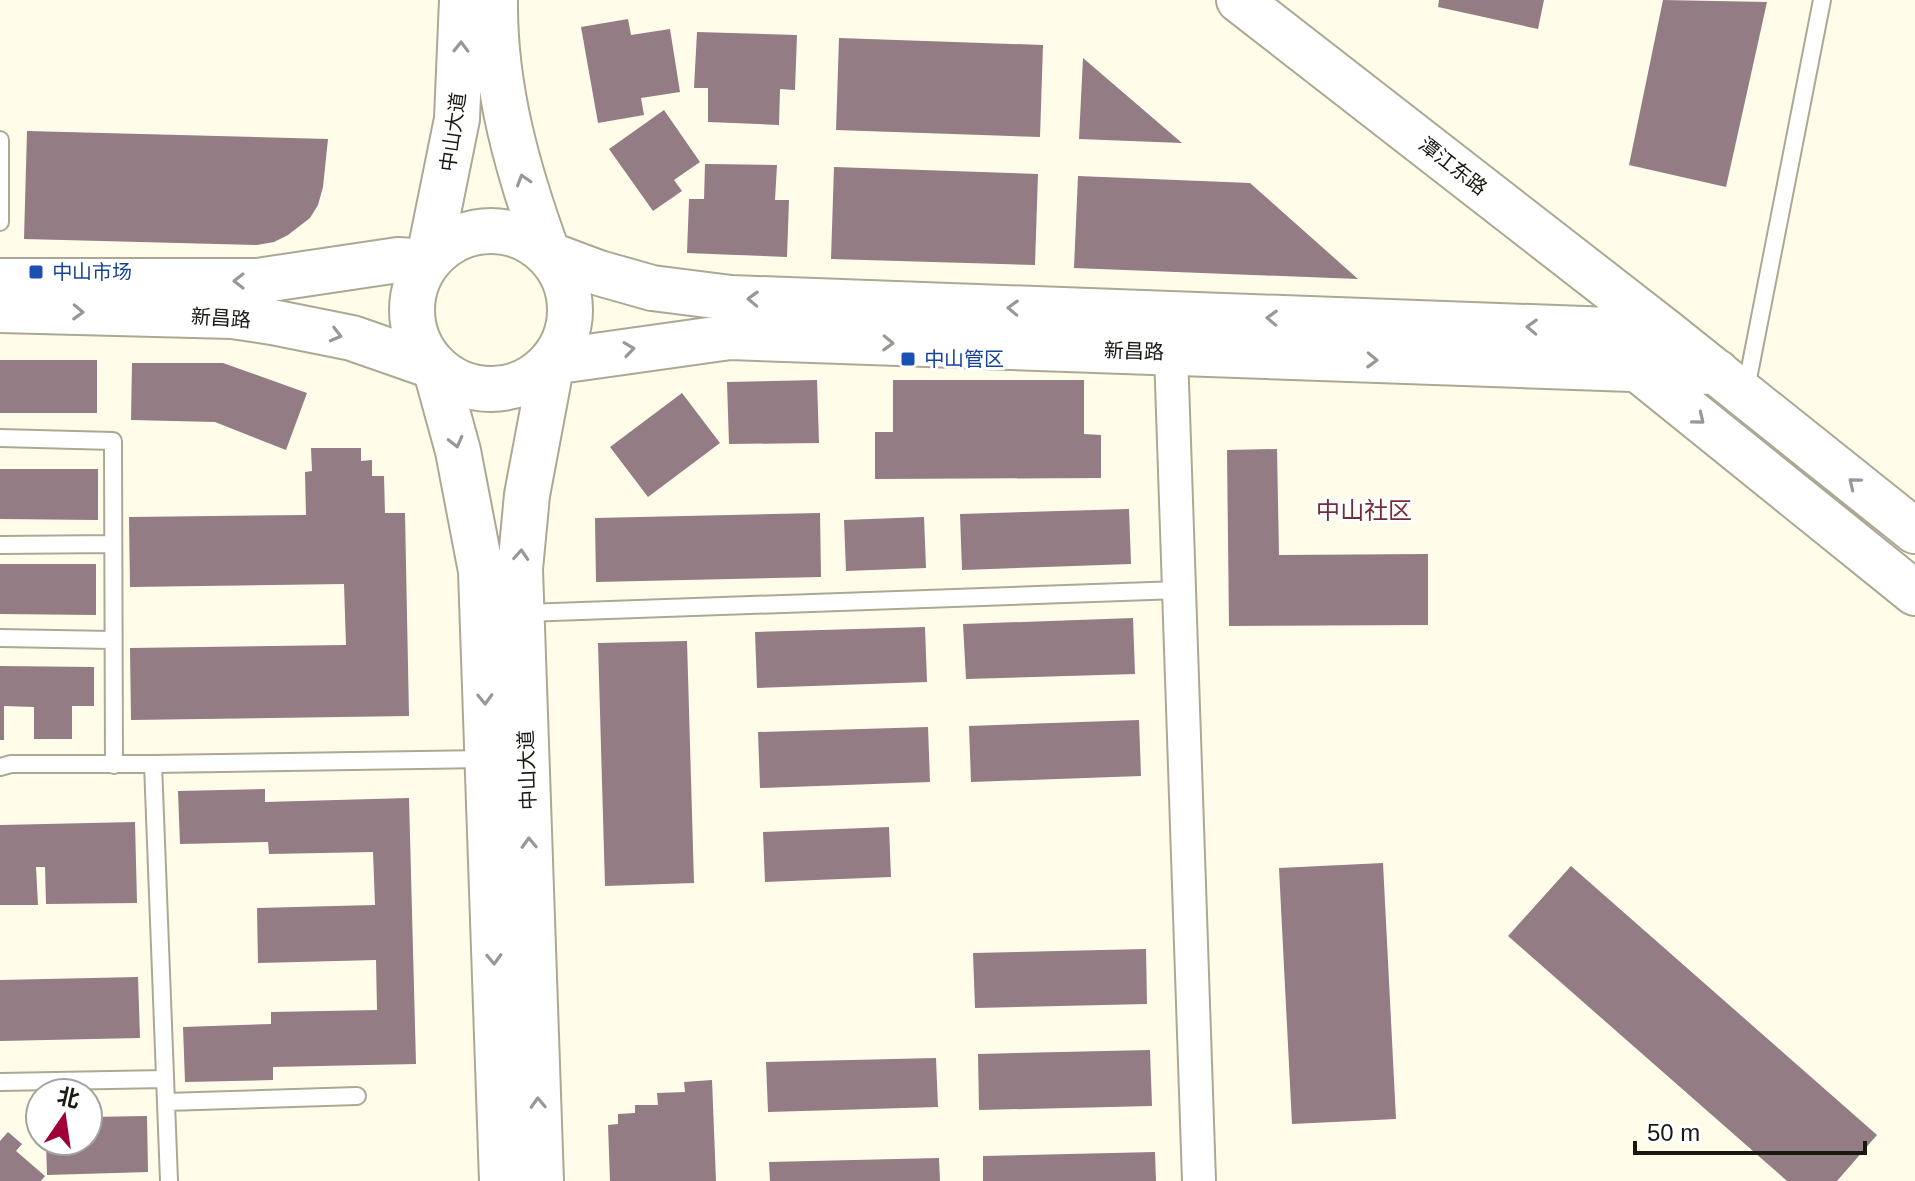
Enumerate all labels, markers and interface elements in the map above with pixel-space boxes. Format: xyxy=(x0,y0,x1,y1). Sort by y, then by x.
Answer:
one-way arrow xyxy=(452,40,470,53)
street label: 中山大道 xyxy=(437,91,469,173)
street label: 潭江东路 xyxy=(1415,133,1491,199)
one-way arrow xyxy=(516,174,532,188)
place label: 中山市场 xyxy=(52,261,132,283)
marker: 中山市场 xyxy=(27,263,45,281)
one-way arrow xyxy=(232,272,245,290)
one-way arrow xyxy=(746,290,759,307)
one-way arrow xyxy=(1006,300,1019,317)
one-way arrow xyxy=(72,304,85,321)
street label: 新昌路 xyxy=(190,305,252,331)
one-way arrow xyxy=(1265,309,1278,326)
one-way arrow xyxy=(1525,318,1538,335)
one-way arrow xyxy=(329,325,343,342)
one-way arrow xyxy=(882,334,895,351)
street label: 新昌路 xyxy=(1104,339,1164,363)
one-way arrow xyxy=(622,342,636,359)
place label: 中山管区 xyxy=(924,348,1004,370)
marker: 中山管区 xyxy=(899,350,917,368)
one-way arrow xyxy=(1366,352,1379,369)
one-way arrow xyxy=(1690,409,1705,423)
one-way arrow xyxy=(446,434,463,448)
one-way arrow xyxy=(1848,478,1863,492)
district label: 中山社区 xyxy=(1316,497,1412,524)
one-way arrow xyxy=(512,548,529,561)
one-way arrow xyxy=(477,693,494,706)
street label: 中山大道 xyxy=(515,730,539,810)
one-way arrow xyxy=(521,836,538,849)
one-way arrow xyxy=(486,953,503,966)
north arrow xyxy=(24,1077,104,1157)
text: 北 xyxy=(55,1083,82,1113)
one-way arrow xyxy=(530,1096,547,1109)
scale bar xyxy=(1635,1105,1865,1155)
text: 50 m xyxy=(1647,1119,1700,1146)

